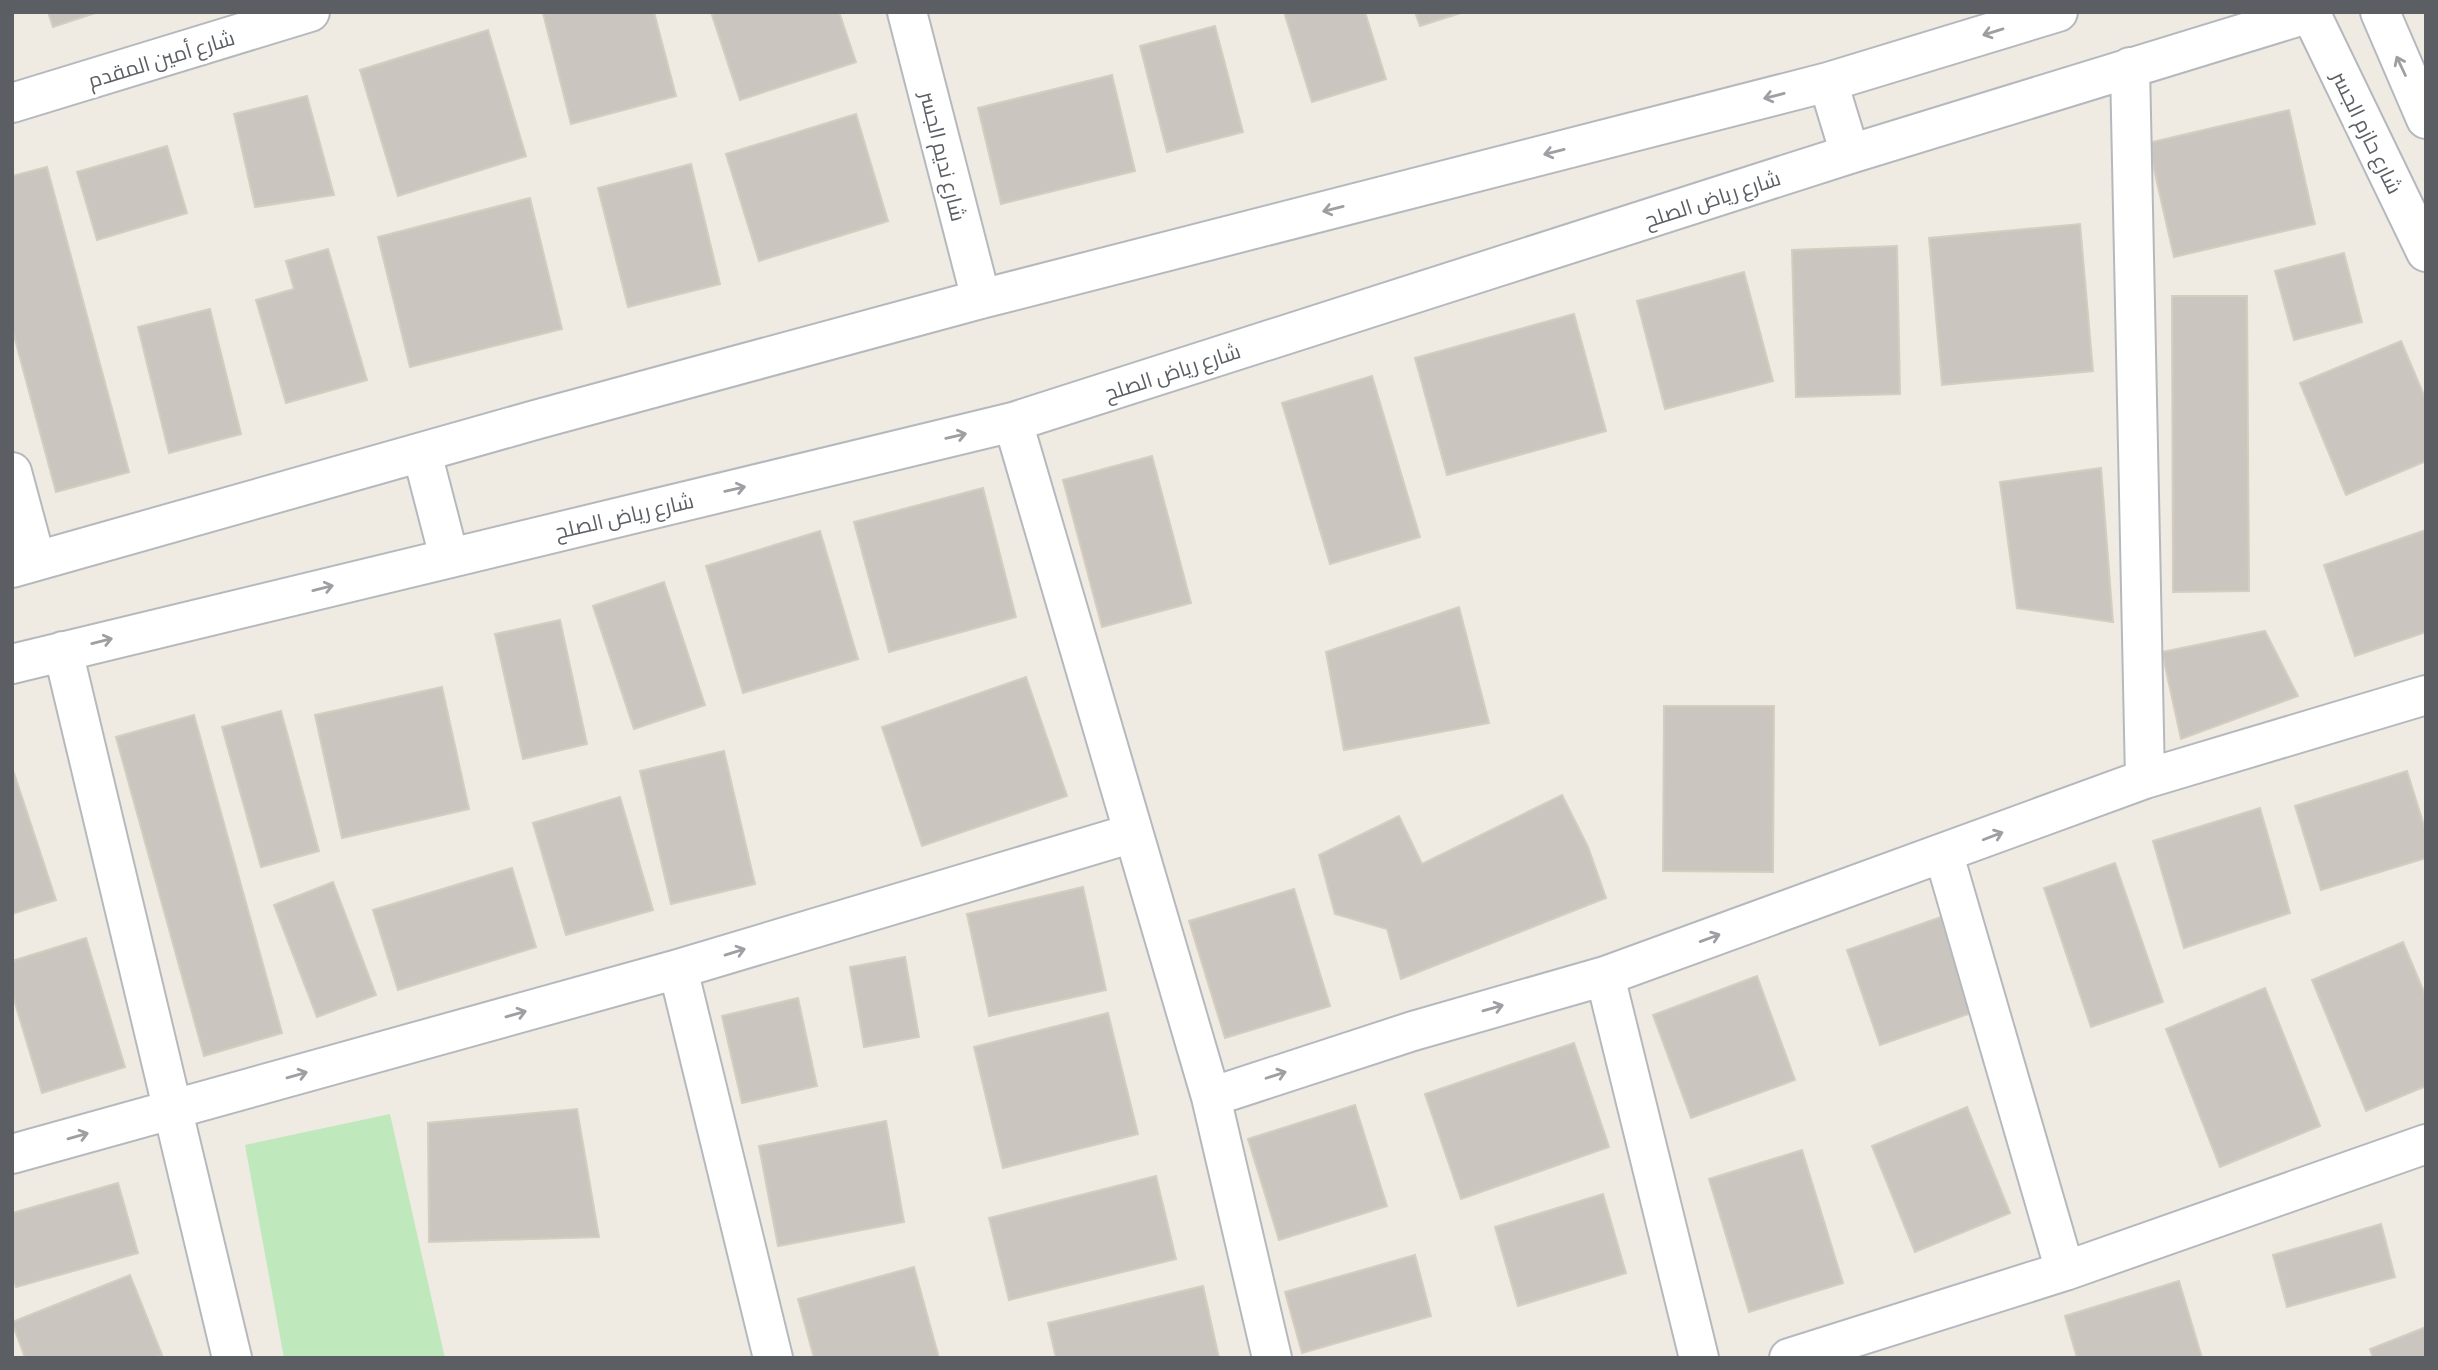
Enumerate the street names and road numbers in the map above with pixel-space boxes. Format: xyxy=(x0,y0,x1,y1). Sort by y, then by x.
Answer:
street label: شارع أمين المقدم xyxy=(85,24,238,95)
street label: شارع حازم الجسر xyxy=(2324,66,2408,199)
street label: شارع نديم الجسر xyxy=(913,87,972,224)
street label: شارع رياض الصلح xyxy=(1641,164,1784,235)
street label: شارع رياض الصلح xyxy=(1101,337,1244,408)
street label: شارع رياض الصلح xyxy=(552,487,697,546)

